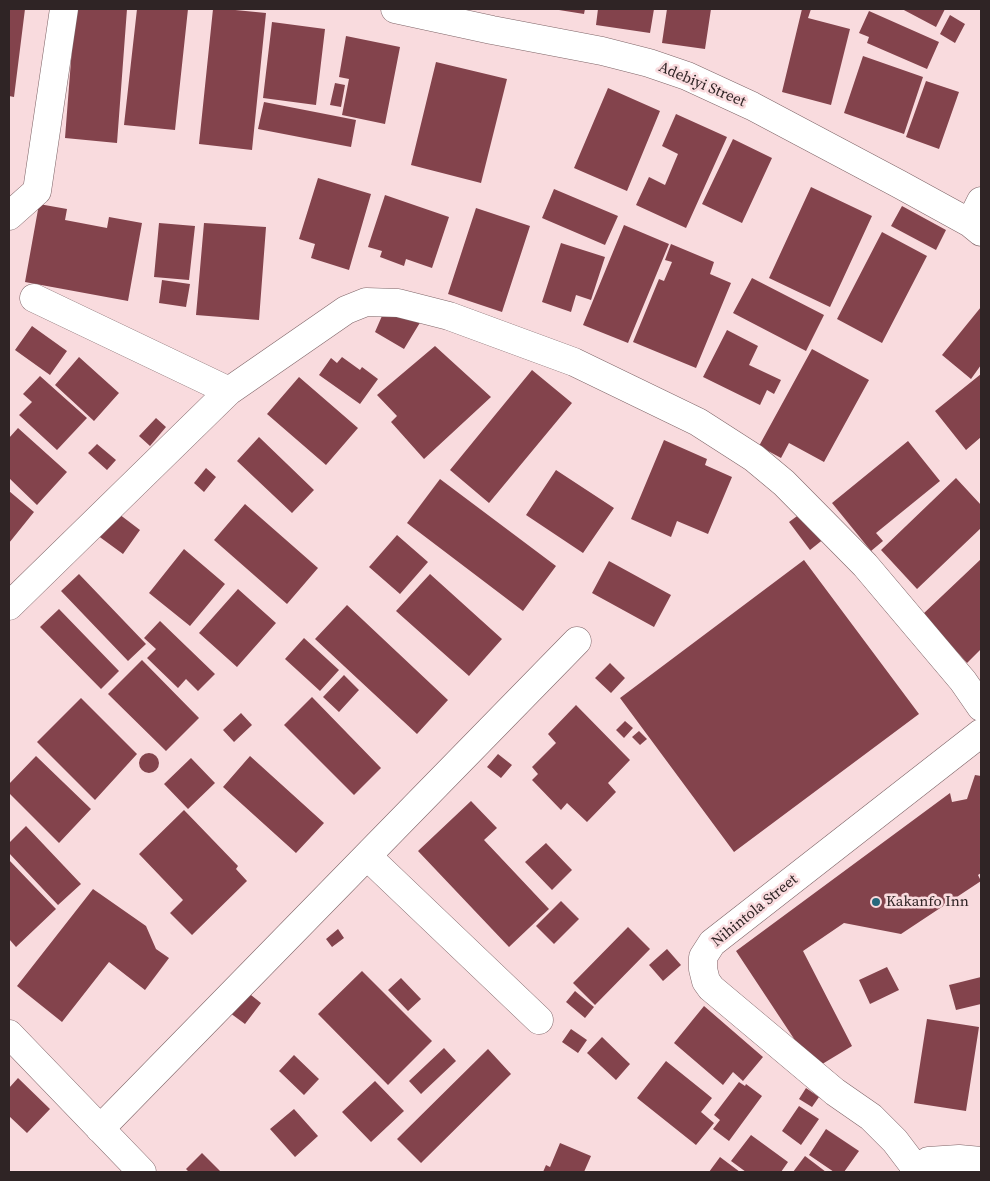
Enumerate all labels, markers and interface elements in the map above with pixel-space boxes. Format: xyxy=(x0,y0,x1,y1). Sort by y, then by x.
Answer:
street label: Adebiyi Street xyxy=(656,59,748,111)
street label: Nihintola Street xyxy=(708,871,802,951)
place label: Kakanfo Inn xyxy=(886,893,969,911)
marker: Kakanfo Inn xyxy=(870,896,882,908)

